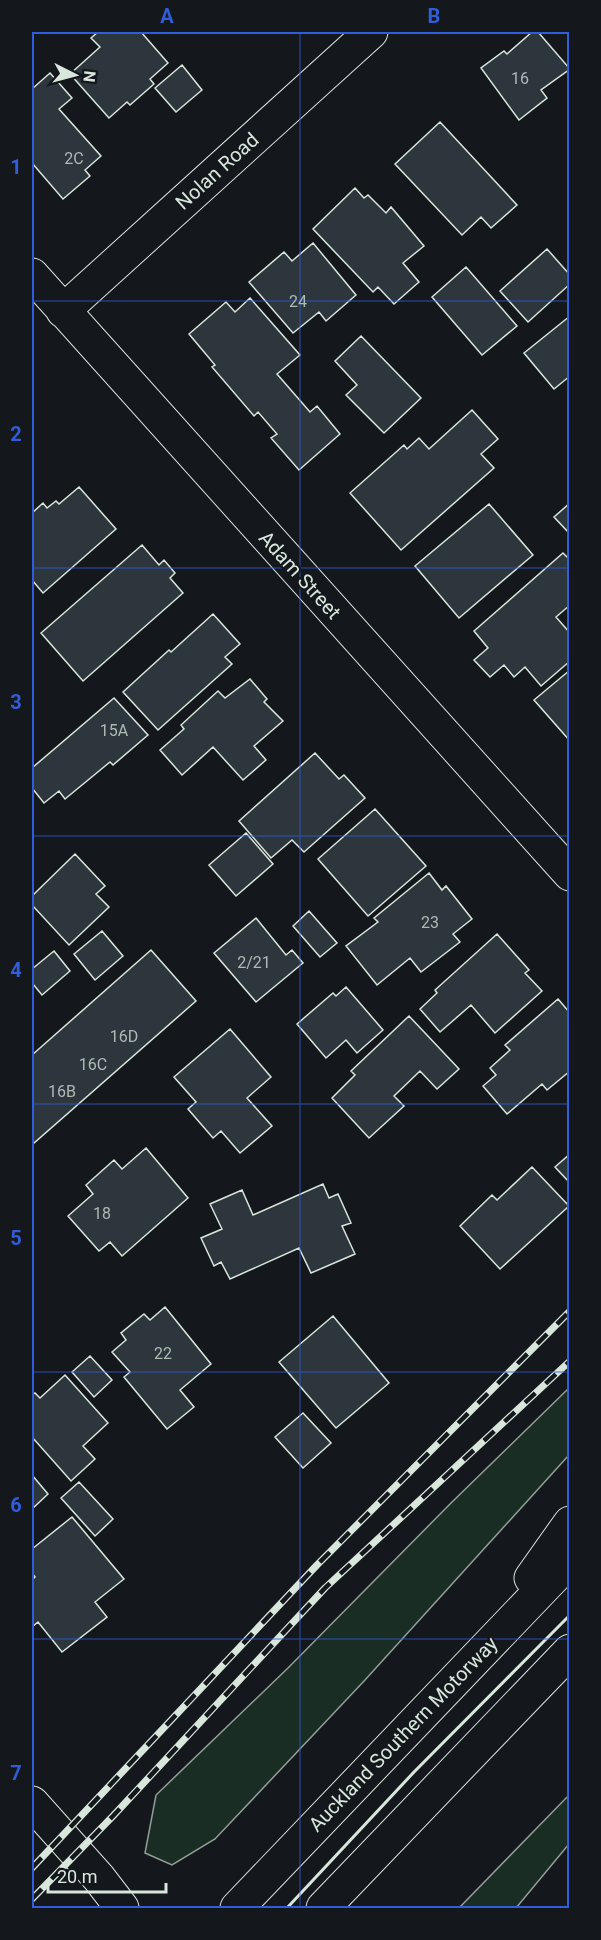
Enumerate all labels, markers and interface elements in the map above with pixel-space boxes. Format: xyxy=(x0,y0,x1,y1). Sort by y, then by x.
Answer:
text: A xyxy=(160,4,174,28)
text: B xyxy=(428,4,440,28)
north arrow xyxy=(45,45,105,105)
house number: 16 xyxy=(511,69,529,88)
text: N xyxy=(79,70,99,83)
street label: Nolan Road xyxy=(171,128,263,214)
house number: 2C xyxy=(64,149,84,168)
text: 1 xyxy=(10,155,22,179)
house number: 24 xyxy=(289,292,307,311)
text: 2 xyxy=(10,422,22,446)
street label: Adam Street xyxy=(254,526,346,624)
text: 3 xyxy=(10,690,22,714)
house number: 15A xyxy=(100,721,129,740)
house number: 23 xyxy=(421,913,439,932)
house number: 2/21 xyxy=(237,953,271,972)
text: 4 xyxy=(10,958,22,982)
house number: 16D xyxy=(110,1027,138,1046)
house number: 16C xyxy=(79,1055,107,1074)
house number: 16B xyxy=(48,1082,76,1101)
house number: 18 xyxy=(93,1204,111,1223)
text: 5 xyxy=(10,1226,22,1250)
house number: 22 xyxy=(154,1344,172,1363)
text: 6 xyxy=(10,1493,22,1517)
street label: Auckland Southern Motorway xyxy=(303,1631,503,1836)
text: 7 xyxy=(10,1761,22,1785)
scale bar xyxy=(48,1856,166,1894)
text: 20 m xyxy=(57,1866,97,1887)

